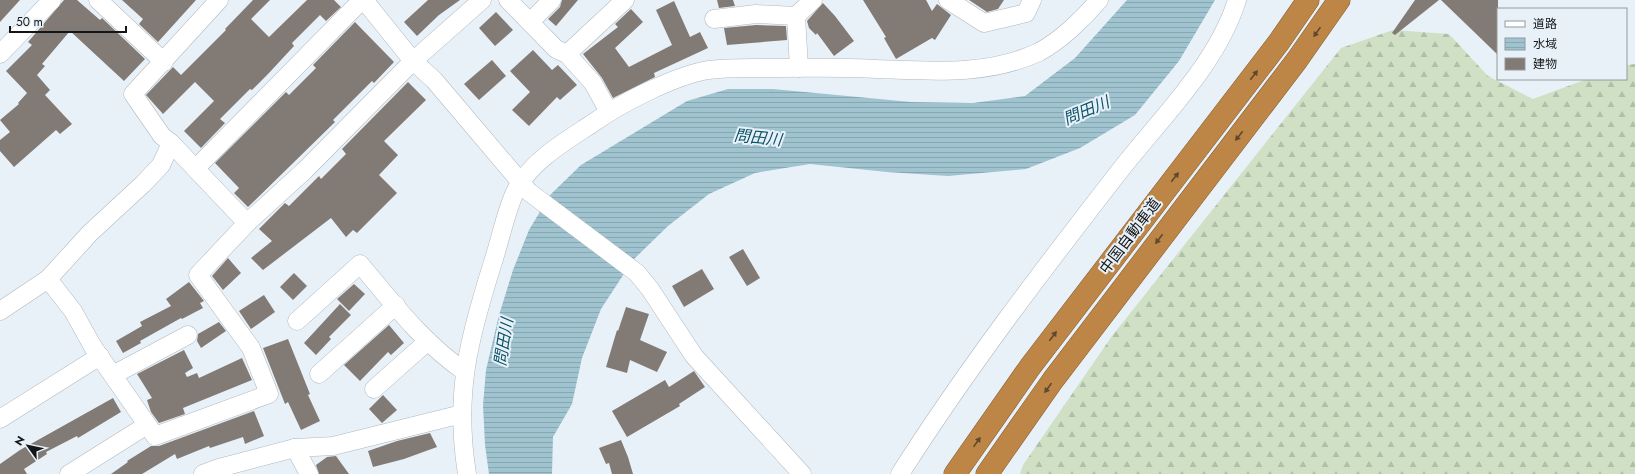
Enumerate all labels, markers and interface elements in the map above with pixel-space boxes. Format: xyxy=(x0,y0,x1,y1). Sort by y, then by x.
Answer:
scale bar xyxy=(10,8,126,34)
legend xyxy=(1497,8,1627,80)
text: 50 m xyxy=(16,13,43,31)
text: 道路 xyxy=(1533,15,1557,33)
one-way arrow xyxy=(1313,27,1321,37)
text: 水域 xyxy=(1533,35,1557,53)
text: 建物 xyxy=(1533,55,1557,73)
one-way arrow xyxy=(1250,69,1259,80)
water label: 問田川 xyxy=(1060,90,1115,130)
water label: 問田川 xyxy=(733,124,785,152)
one-way arrow xyxy=(1234,130,1243,141)
one-way arrow xyxy=(1170,172,1179,183)
street label: 中国自動車道 xyxy=(1094,193,1166,279)
one-way arrow xyxy=(1156,234,1164,244)
water label: 問田川 xyxy=(488,315,519,368)
one-way arrow xyxy=(1049,331,1057,342)
one-way arrow xyxy=(1044,382,1052,393)
north arrow xyxy=(8,426,48,466)
text: N xyxy=(11,433,29,449)
one-way arrow xyxy=(973,436,981,447)

